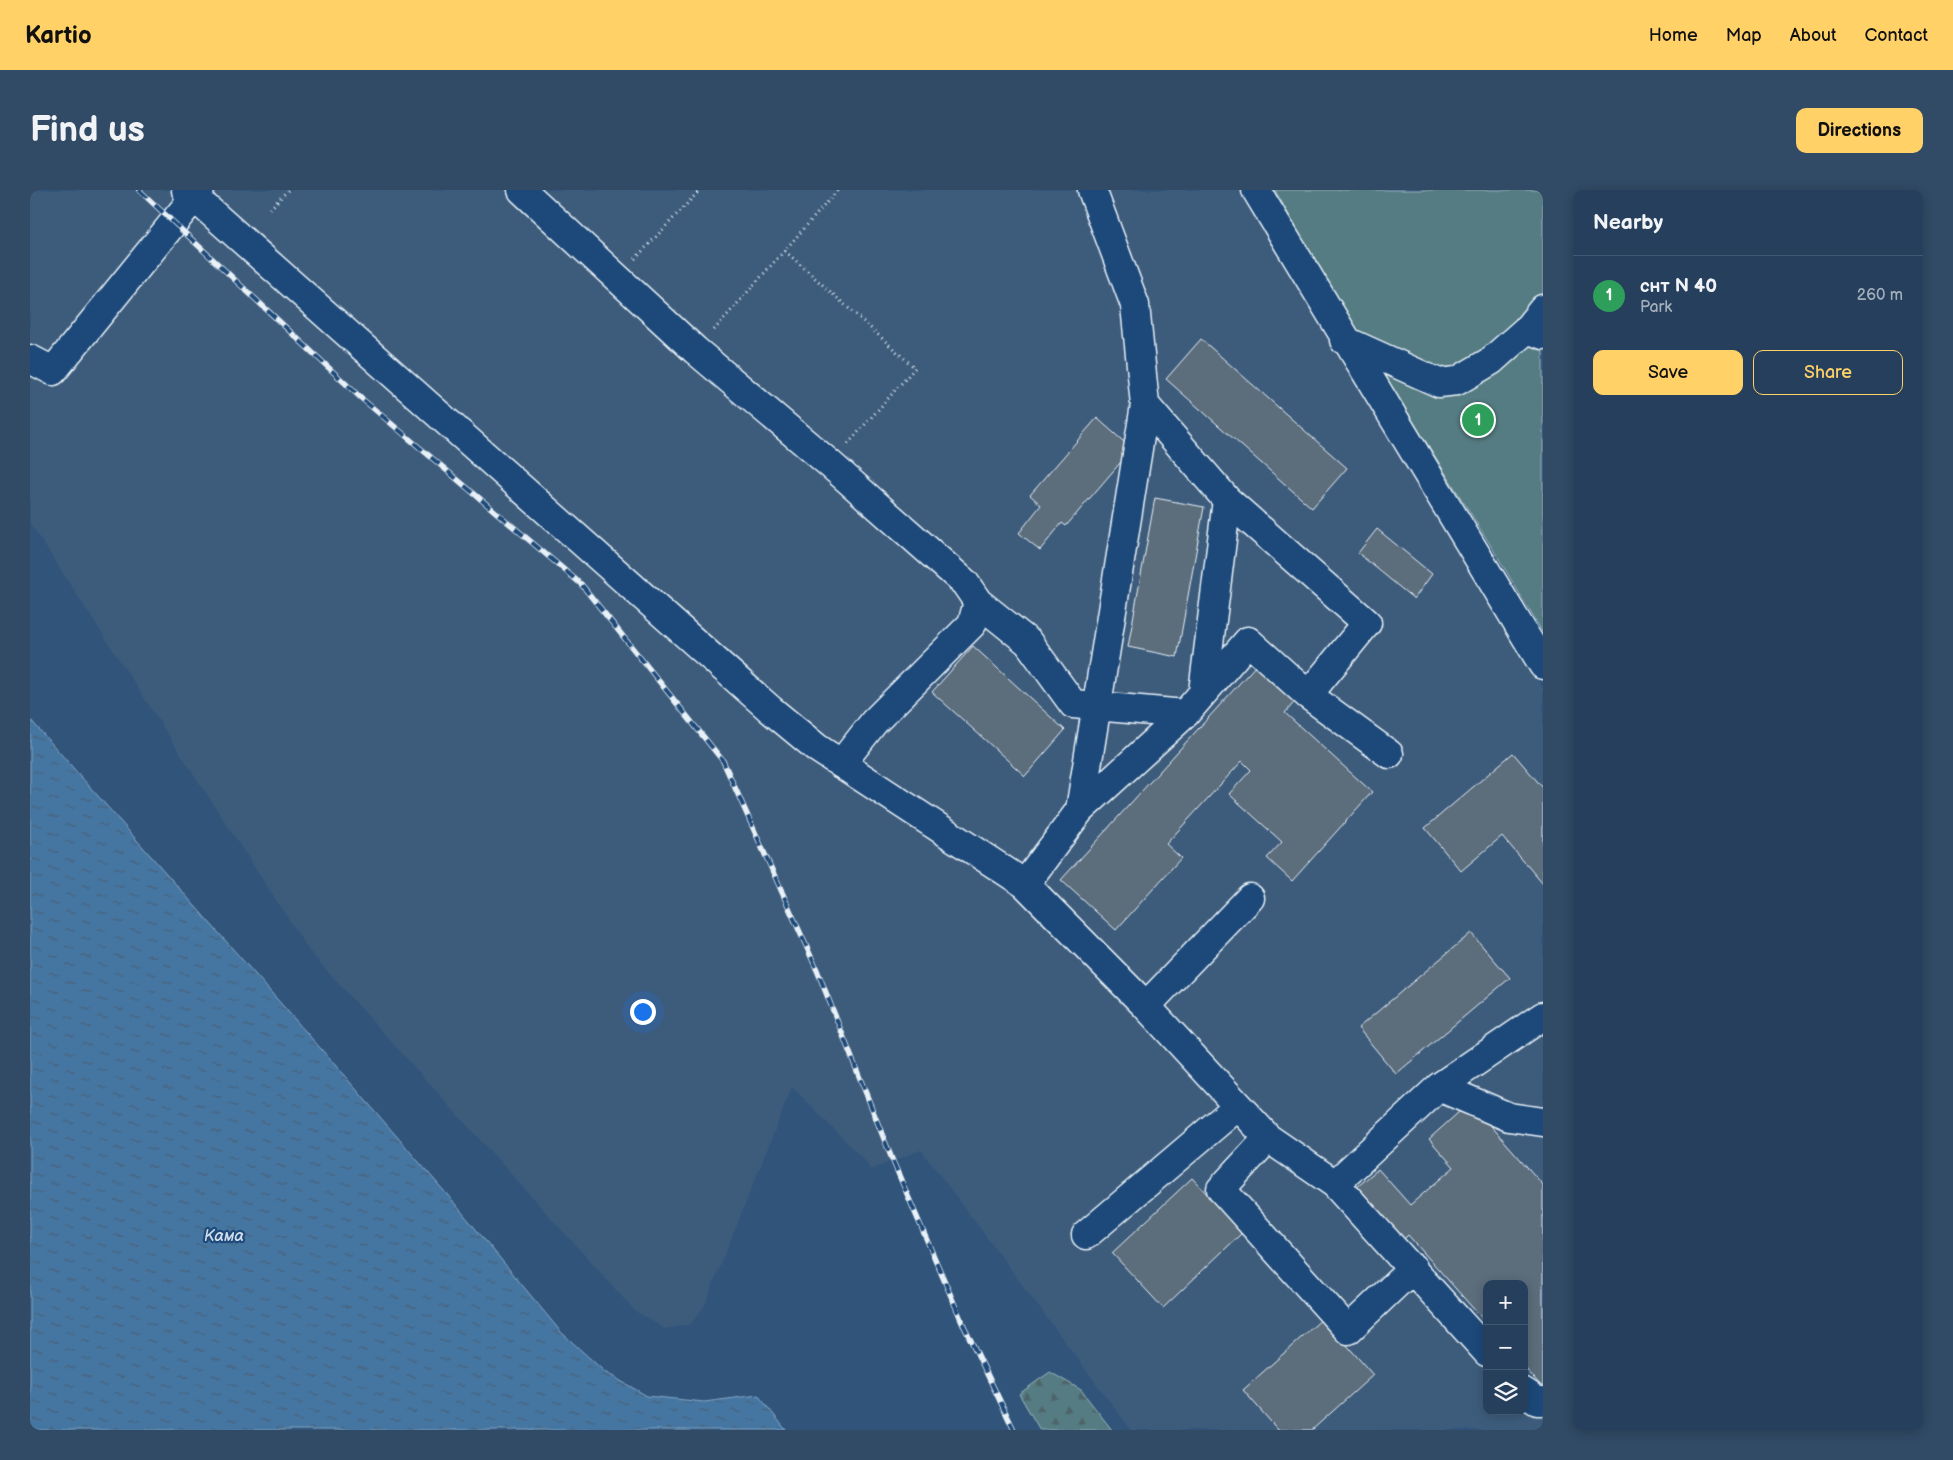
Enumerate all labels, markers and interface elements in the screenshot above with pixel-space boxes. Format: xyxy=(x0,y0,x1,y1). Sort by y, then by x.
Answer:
text: Kartio xyxy=(25,21,92,50)
text: Home xyxy=(1649,25,1698,46)
text: Map xyxy=(1726,25,1762,46)
text: About xyxy=(1790,25,1837,46)
text: Contact xyxy=(1865,25,1928,46)
button: Directions xyxy=(1796,108,1923,153)
text: Find us xyxy=(30,109,145,152)
text: Nearby xyxy=(1593,210,1663,235)
text: снт N 40 xyxy=(1640,275,1717,298)
text: 1 xyxy=(1606,286,1612,305)
text: 260 m xyxy=(1857,286,1903,305)
text: Park xyxy=(1640,298,1672,317)
button: Save xyxy=(1593,350,1743,395)
button: Share xyxy=(1753,350,1903,395)
pin: 1 xyxy=(1462,401,1494,439)
your location xyxy=(630,999,656,1025)
water label: Кама xyxy=(204,1227,244,1246)
map controls xyxy=(1483,1280,1528,1415)
button: + xyxy=(1483,1280,1528,1325)
button: − xyxy=(1483,1325,1528,1370)
button: layers xyxy=(1483,1370,1528,1415)

